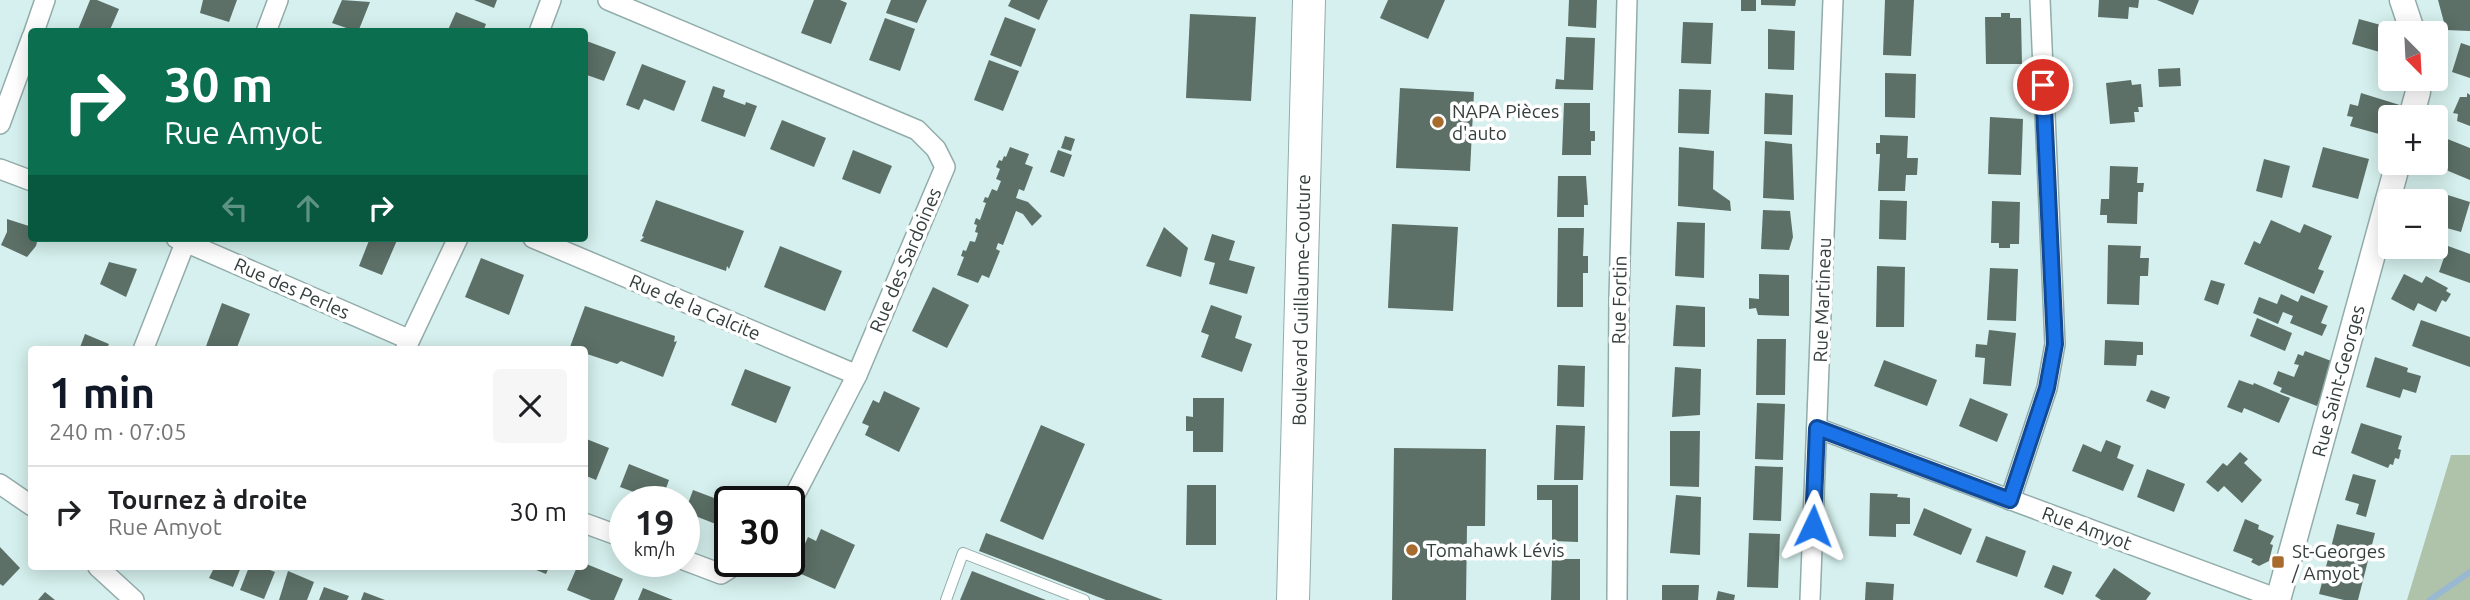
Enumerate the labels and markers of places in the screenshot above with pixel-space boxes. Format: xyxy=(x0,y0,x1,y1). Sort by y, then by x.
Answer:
pin xyxy=(2013,55,2073,115)
place label: NAPA Pièces d'auto xyxy=(1452,100,1559,144)
marker: NAPA Pièces d'auto xyxy=(1430,114,1446,130)
place label: Tomahawk Lévis xyxy=(1426,539,1565,561)
place label: St-Georges / Amyot xyxy=(2291,540,2386,584)
marker: Tomahawk Lévis xyxy=(1404,542,1420,558)
marker: St-Georges / Amyot xyxy=(2270,554,2286,570)

